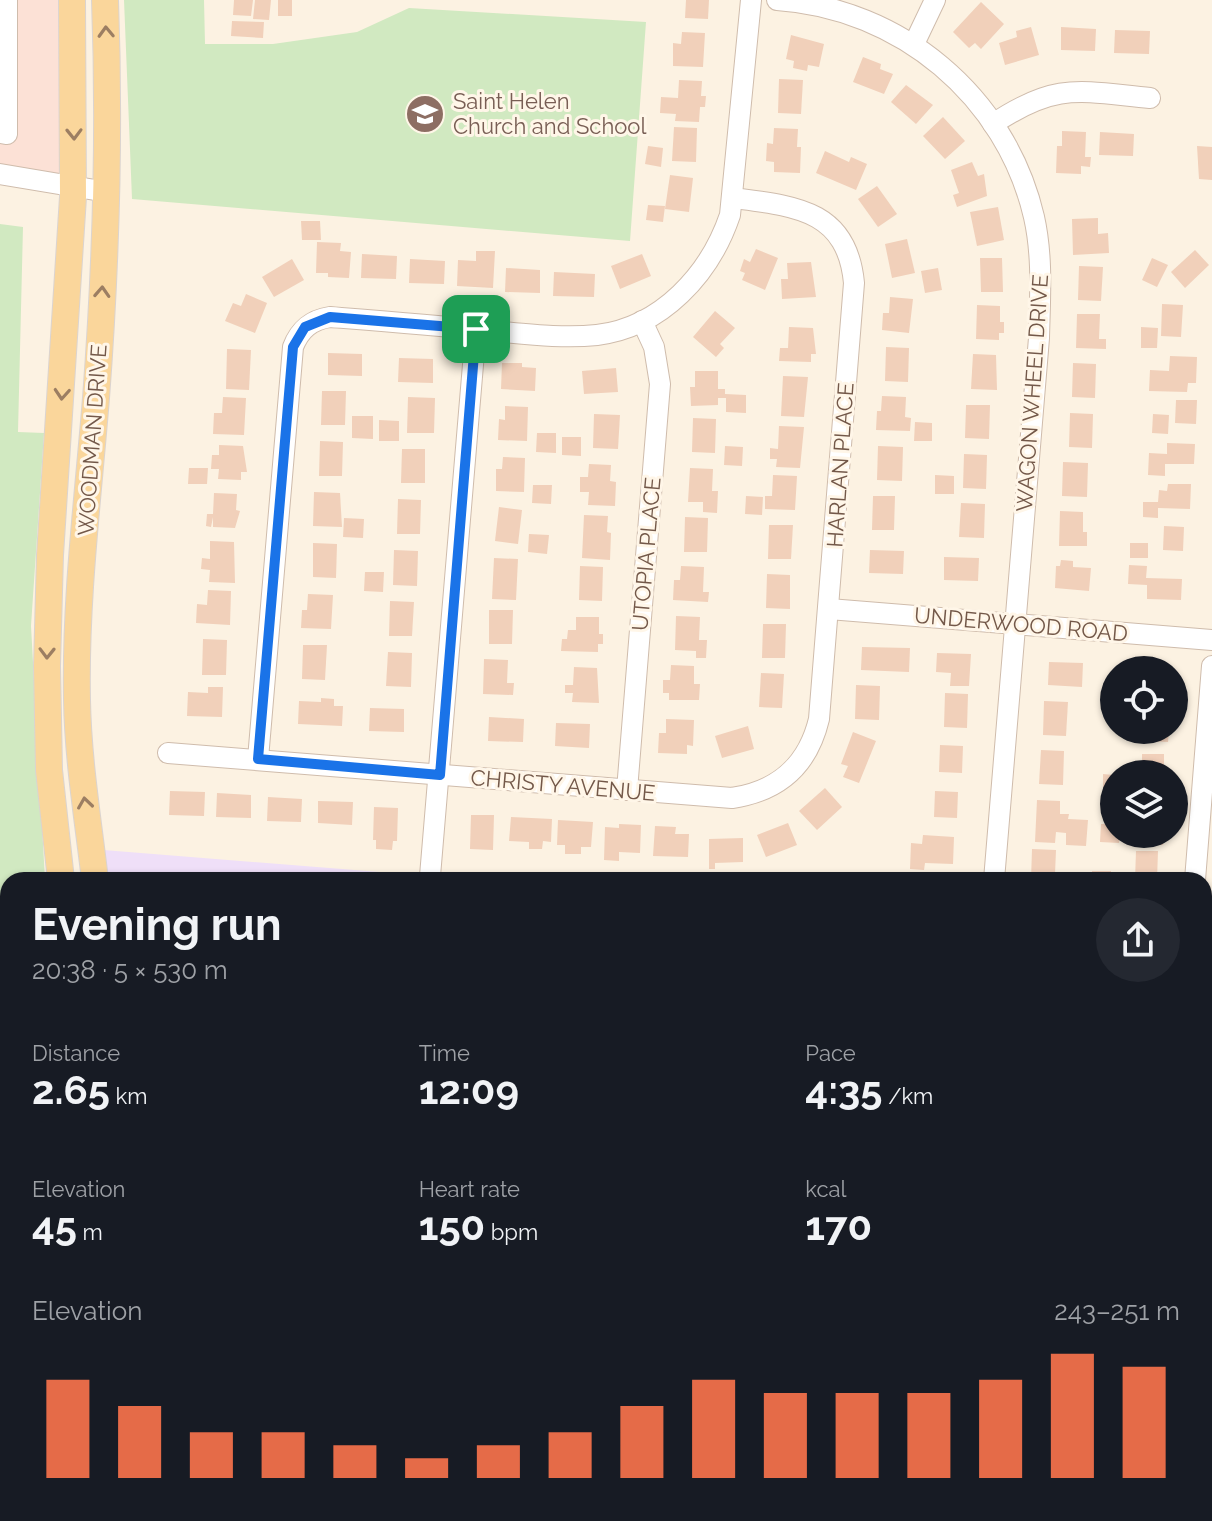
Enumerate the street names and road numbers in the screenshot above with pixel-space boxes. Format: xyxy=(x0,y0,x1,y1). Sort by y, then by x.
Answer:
street label: WAGON WHEEL DRIVE xyxy=(1011,273,1053,513)
street label: WOODMAN DRIVE xyxy=(72,343,112,537)
street label: HARLAN PLACE xyxy=(821,382,859,548)
street label: UTOPIA PLACE xyxy=(626,476,666,632)
street label: UNDERWOOD ROAD xyxy=(913,602,1129,646)
street label: CHRISTY AVENUE xyxy=(470,764,656,806)

